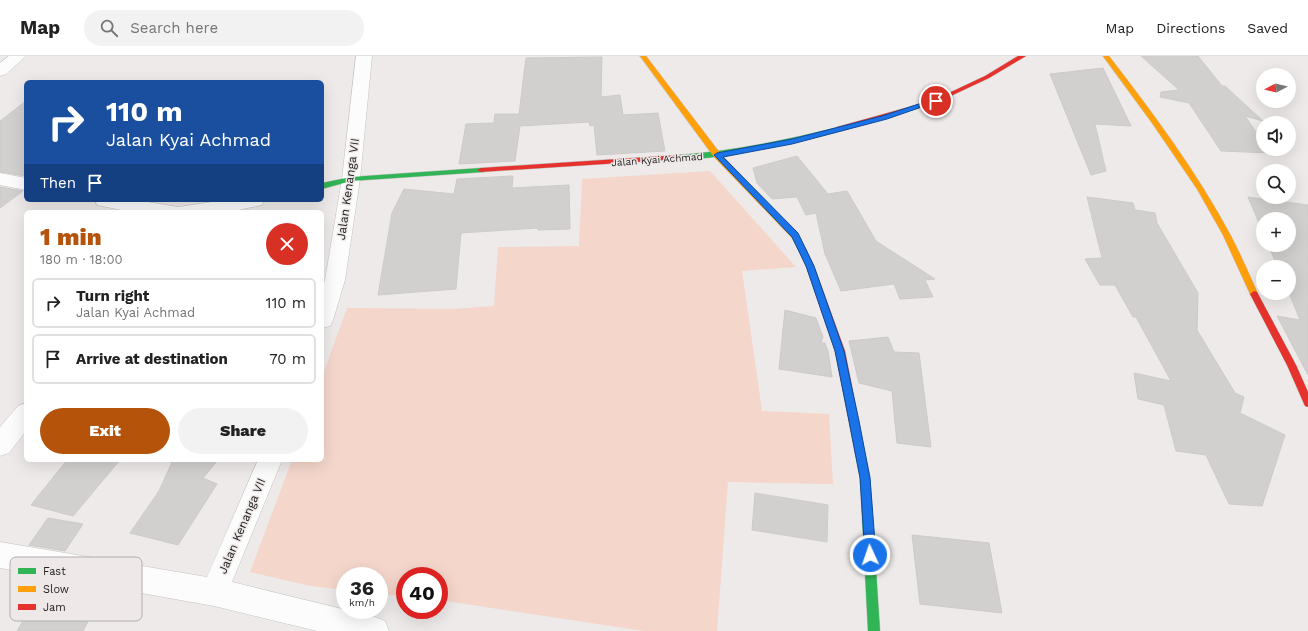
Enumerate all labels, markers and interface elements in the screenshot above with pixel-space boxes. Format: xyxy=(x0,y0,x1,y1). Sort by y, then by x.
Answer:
search box xyxy=(84,10,364,46)
text: Map xyxy=(20,16,60,39)
icon: search xyxy=(98,17,120,39)
text: Search here xyxy=(130,19,218,37)
text: Map xyxy=(1106,20,1134,36)
text: Directions xyxy=(1156,20,1225,36)
text: Saved xyxy=(1247,20,1288,36)
north arrow xyxy=(1256,68,1296,108)
map controls xyxy=(1256,68,1296,300)
pin xyxy=(919,84,953,118)
icon: arrive xyxy=(925,90,947,112)
text: 110 m xyxy=(106,95,183,128)
icon: right xyxy=(40,96,92,148)
button: sound xyxy=(1256,116,1296,156)
text: Jalan Kyai Achmad xyxy=(106,129,271,150)
street label: Jalan Kenanga VII xyxy=(334,137,362,241)
street label: Jalan Kyai Achmad xyxy=(611,151,703,168)
button: search xyxy=(1256,164,1296,204)
icon: arrive xyxy=(84,172,106,194)
text: Then xyxy=(40,174,76,192)
button: + xyxy=(1256,212,1296,252)
text: 1 min xyxy=(40,223,102,251)
button: close xyxy=(266,223,308,265)
text: 180 m · 18:00 xyxy=(40,252,123,267)
button: − xyxy=(1256,260,1296,300)
text: Turn right xyxy=(76,287,149,305)
icon: right xyxy=(42,292,64,314)
text: 110 m xyxy=(266,294,306,312)
text: Jalan Kyai Achmad xyxy=(76,305,195,320)
icon: arrive xyxy=(42,348,64,370)
text: Arrive at destination xyxy=(76,350,228,368)
text: 70 m xyxy=(269,350,306,368)
button: Exit xyxy=(40,408,170,454)
button: Share xyxy=(178,408,308,454)
street label: Jalan Kenanga VII xyxy=(215,476,269,576)
position arrow xyxy=(849,534,891,576)
legend xyxy=(10,557,142,621)
text: Fast xyxy=(43,565,66,578)
speed limit sign: 40 xyxy=(396,567,448,619)
text: 36 xyxy=(350,576,374,600)
text: Slow xyxy=(43,583,69,596)
text: km/h xyxy=(349,597,375,608)
text: Jam xyxy=(43,601,66,614)

